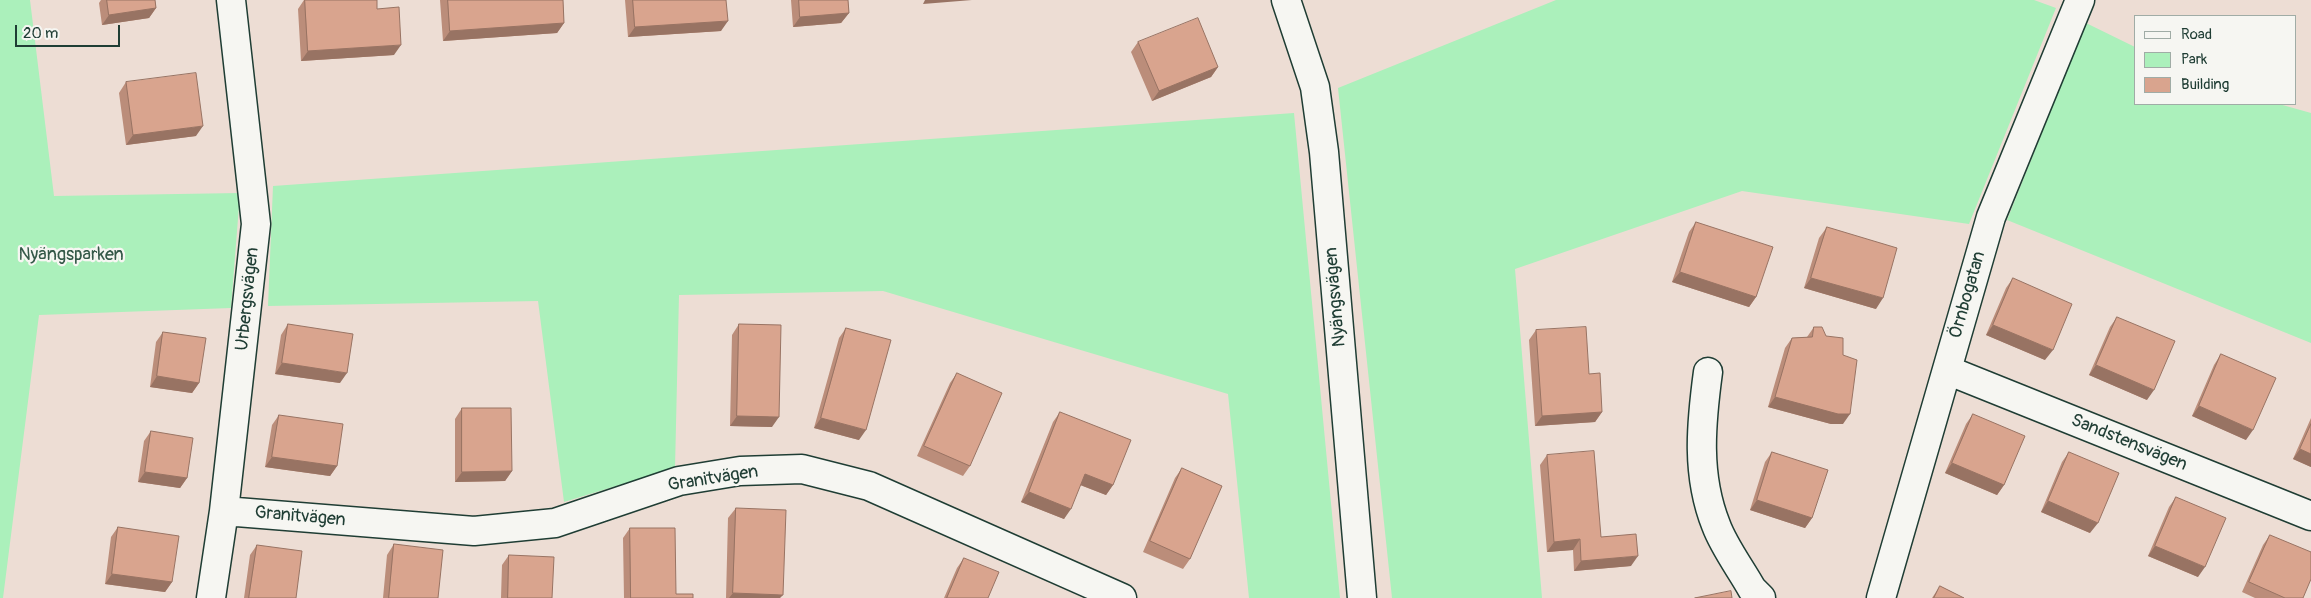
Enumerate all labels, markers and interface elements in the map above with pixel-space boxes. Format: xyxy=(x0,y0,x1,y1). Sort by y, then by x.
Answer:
scale bar xyxy=(18,15,122,47)
legend xyxy=(2134,15,2296,105)
text: 20 m xyxy=(23,24,58,43)
text: Road xyxy=(2181,25,2212,44)
text: Park xyxy=(2181,50,2207,69)
text: Building xyxy=(2181,75,2229,94)
park label: Nyängsparken xyxy=(18,244,124,266)
street label: Urbergsvägen xyxy=(232,246,264,352)
street label: Nyängsvägen xyxy=(1321,246,1351,348)
street label: Örnbogatan xyxy=(1945,249,1991,341)
street label: Sandstensvägen xyxy=(2068,410,2190,476)
street label: Granitvägen xyxy=(666,461,760,497)
street label: Granitvägen xyxy=(254,502,346,532)

